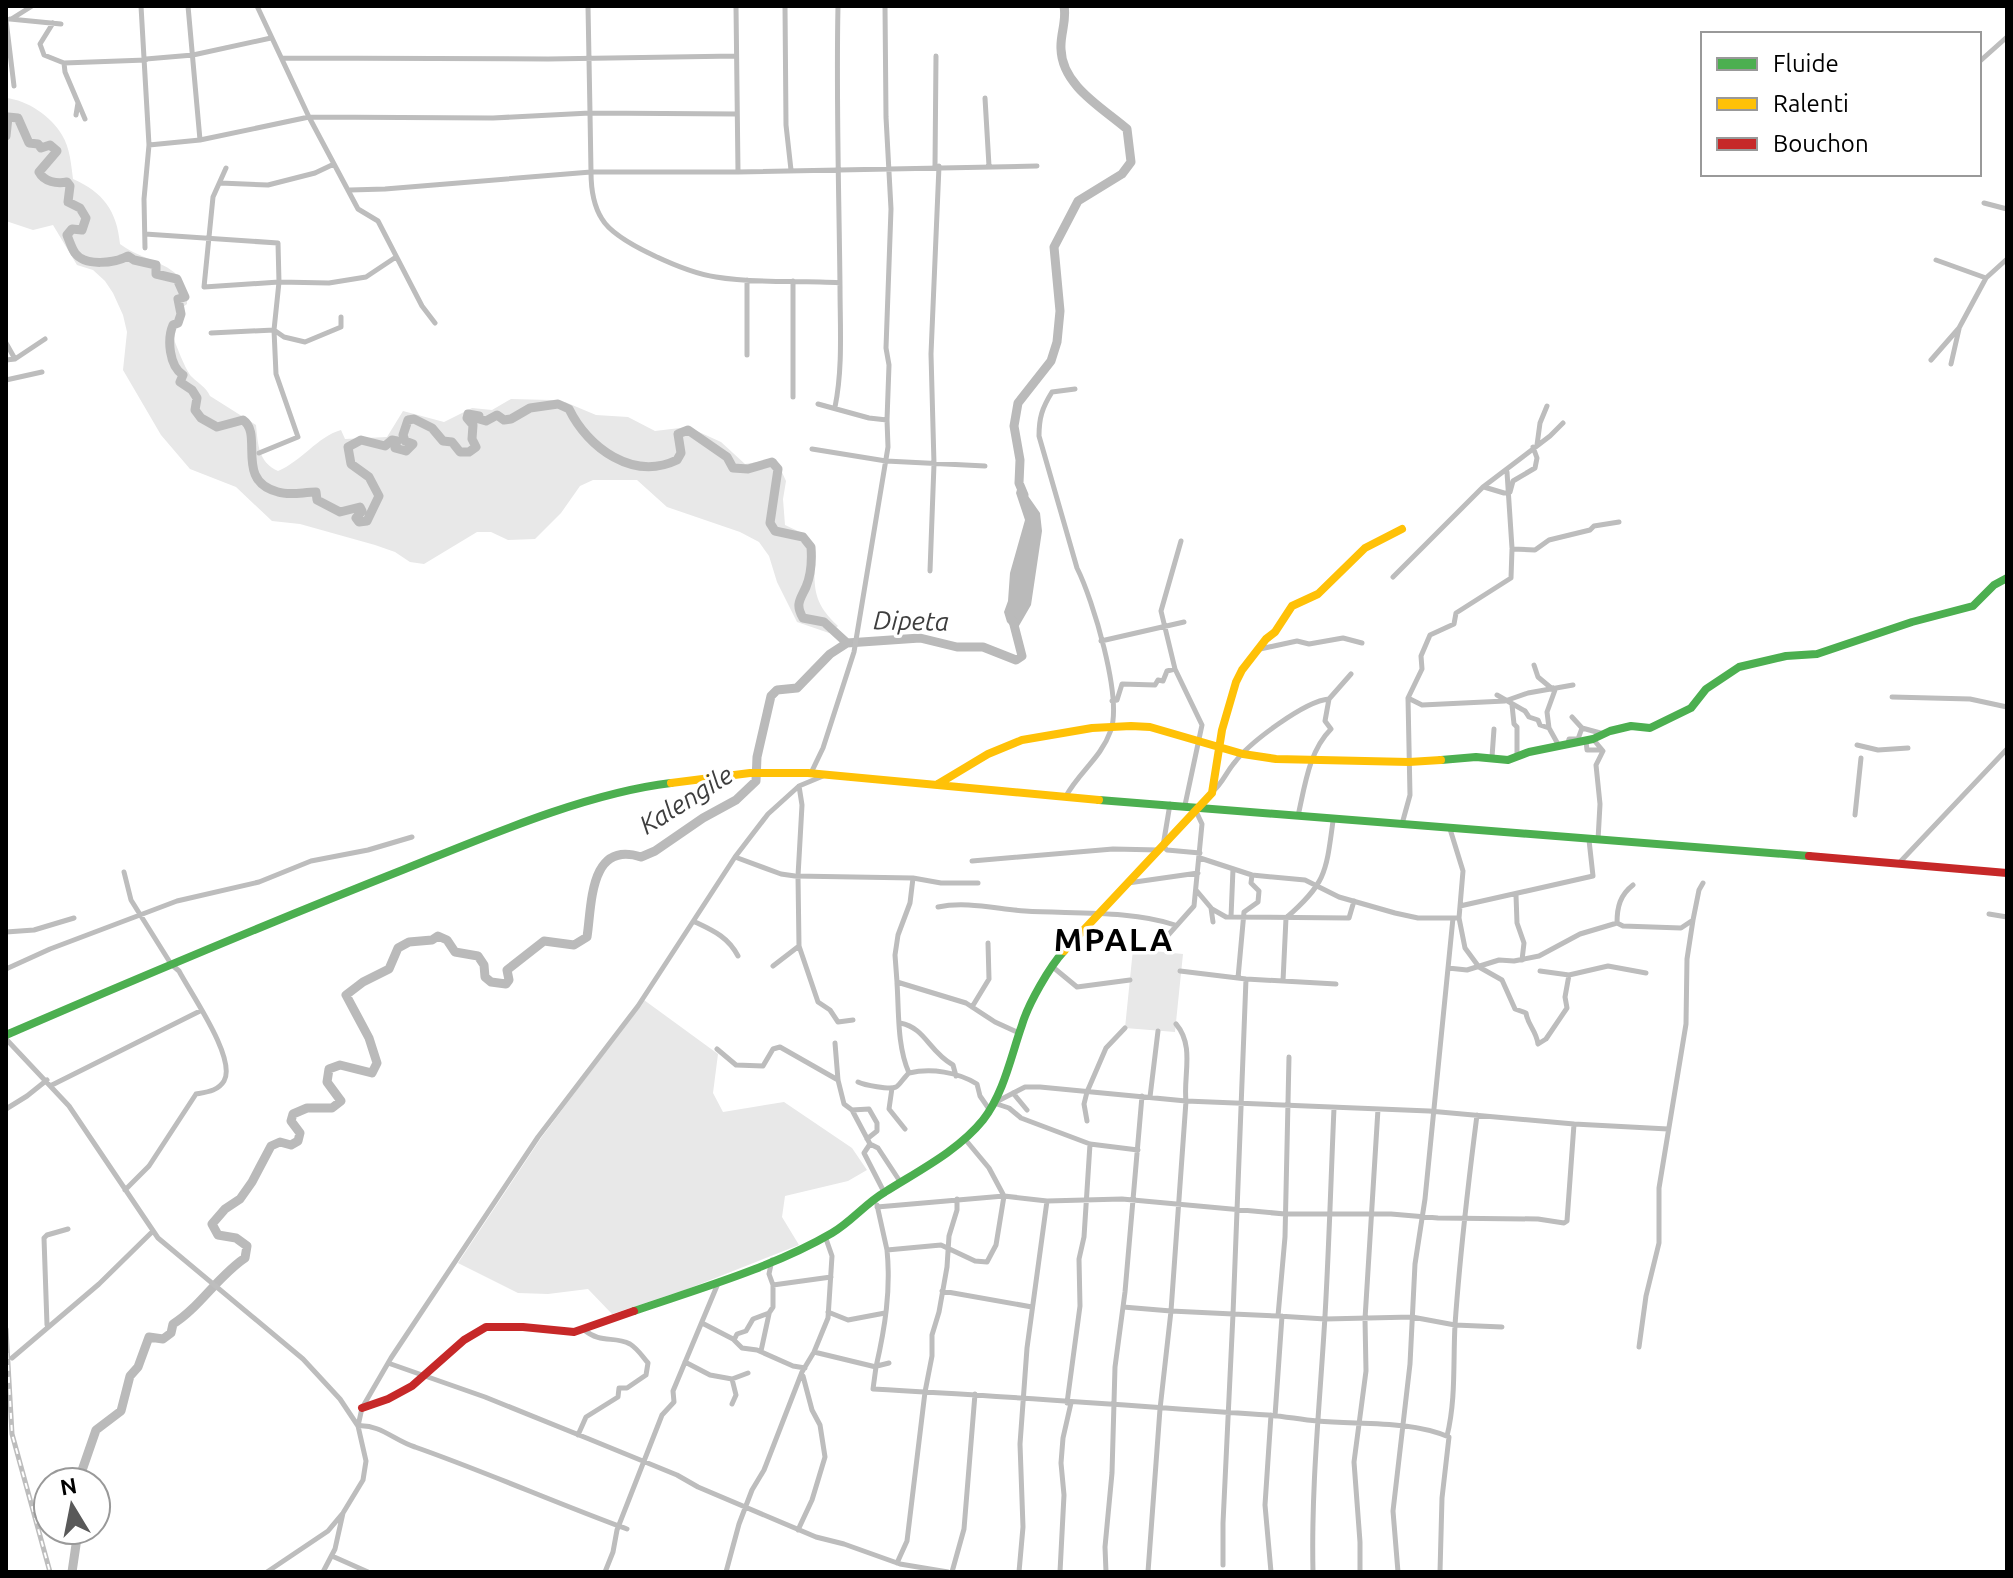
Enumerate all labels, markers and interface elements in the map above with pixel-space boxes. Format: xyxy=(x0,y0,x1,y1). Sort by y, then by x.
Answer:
legend xyxy=(1701,32,1981,176)
text: Fluide xyxy=(1773,50,1839,77)
text: Ralenti xyxy=(1773,90,1849,117)
text: Bouchon xyxy=(1773,130,1869,157)
water label: Dipeta xyxy=(873,605,949,636)
water label: Kalengile xyxy=(634,760,738,840)
district label: MPALA xyxy=(1054,921,1174,957)
north arrow xyxy=(32,1466,112,1546)
text: N xyxy=(58,1472,79,1500)

